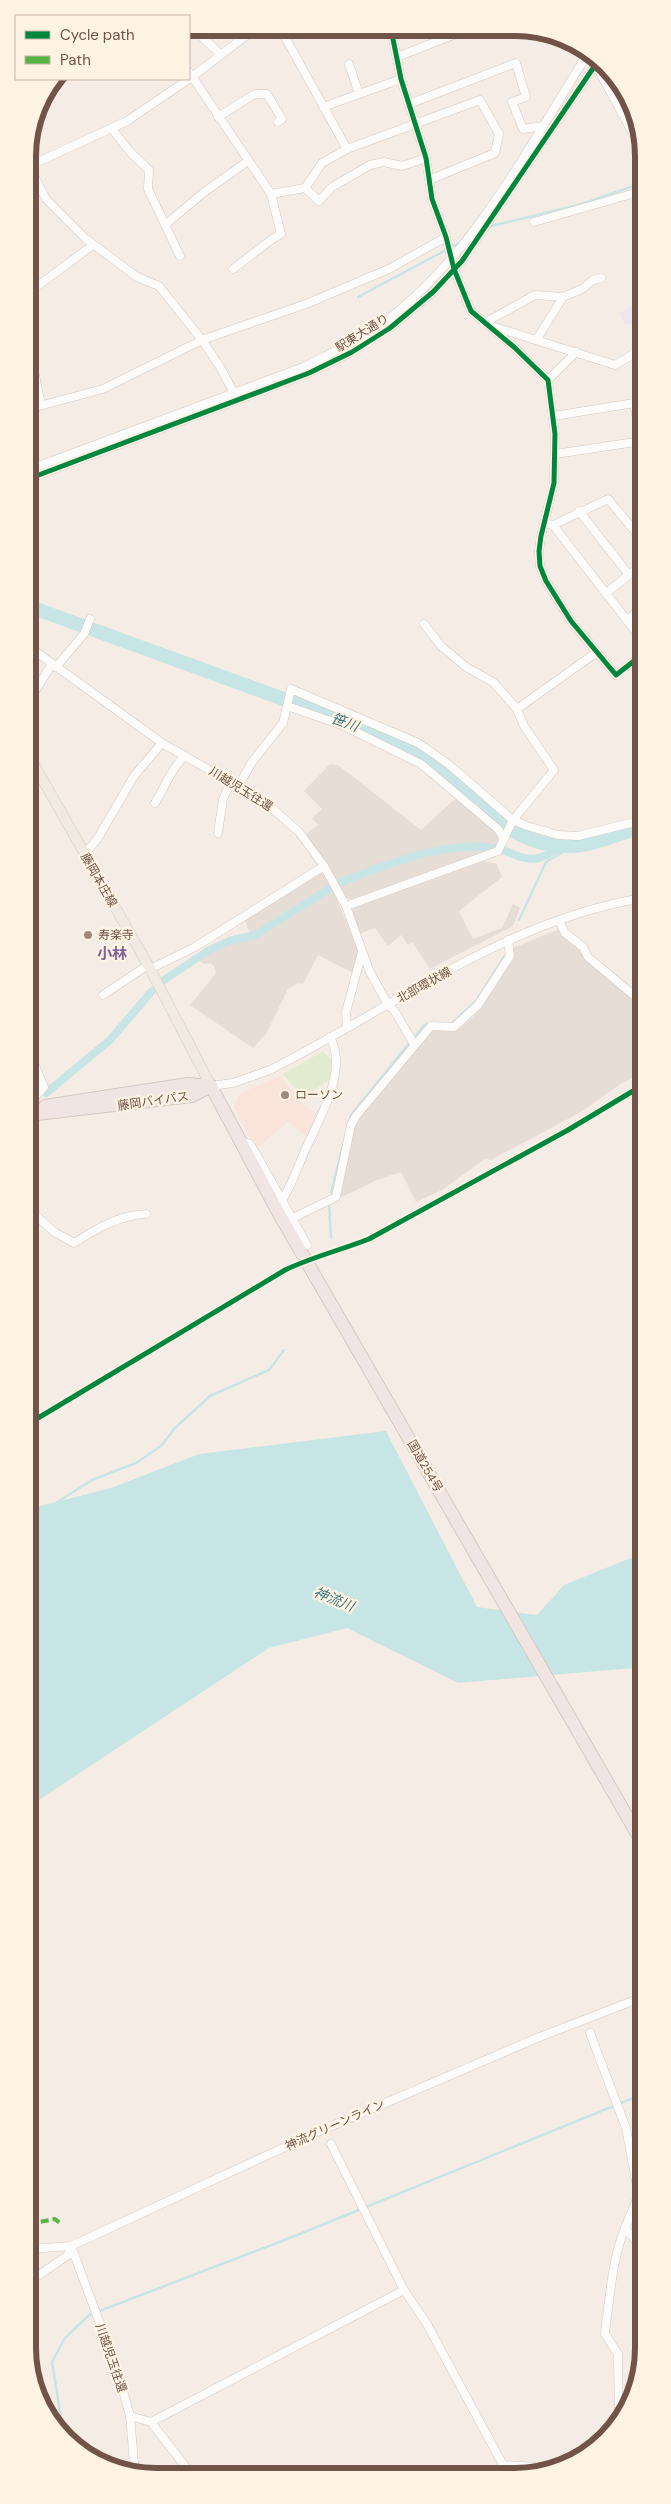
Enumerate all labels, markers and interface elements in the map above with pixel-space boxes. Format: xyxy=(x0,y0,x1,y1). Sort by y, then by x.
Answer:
legend xyxy=(15,15,190,80)
text: Cycle path xyxy=(60,25,135,45)
text: Path xyxy=(60,50,91,70)
street label: 駅東大通り xyxy=(332,310,392,356)
water label: 笹川 xyxy=(329,709,363,736)
street label: 川越児玉往還 xyxy=(206,763,276,815)
street label: 藤岡本庄線 xyxy=(77,850,121,910)
place label: 寿楽寺 xyxy=(98,927,134,943)
marker: 寿楽寺 xyxy=(82,929,94,941)
district label: 小林 xyxy=(97,944,127,964)
street label: 北部環状線 xyxy=(394,963,454,1007)
place label: ローソン xyxy=(295,1087,343,1103)
street label: 藤岡バイパス xyxy=(116,1088,190,1114)
marker: ローソン xyxy=(279,1089,291,1101)
street label: 国道254号 xyxy=(404,1437,446,1495)
water label: 神流川 xyxy=(311,1583,359,1616)
street label: 神流グリーンライン xyxy=(283,2096,387,2154)
street label: 川越児玉往還 xyxy=(92,2321,130,2395)

